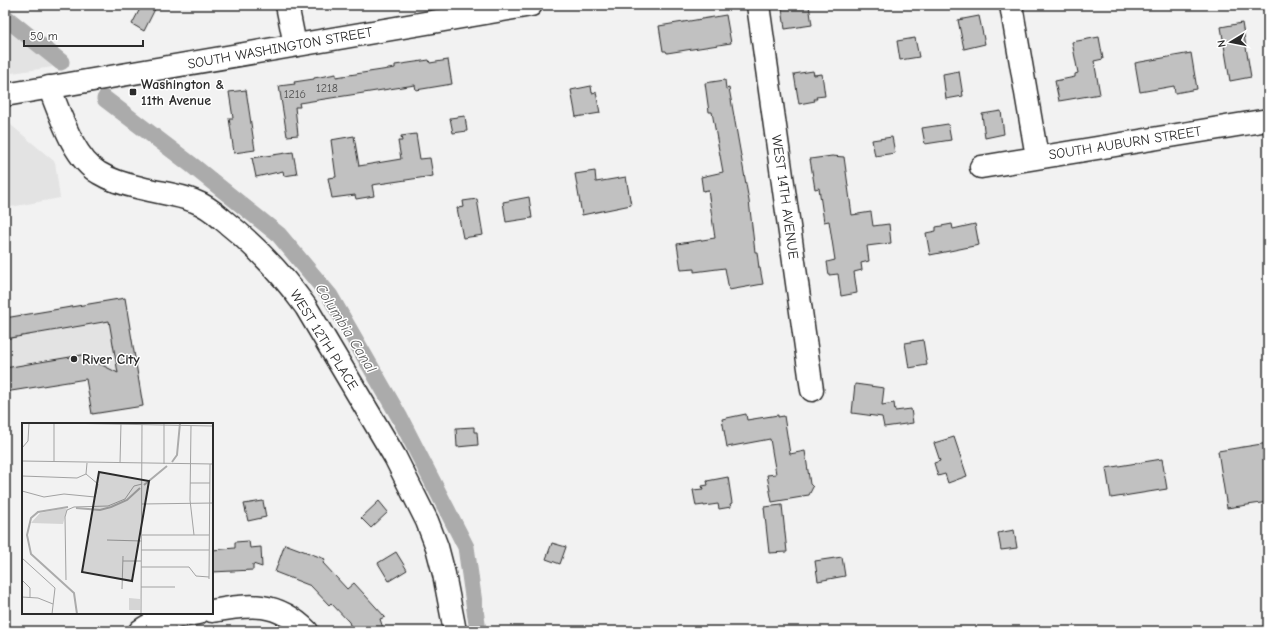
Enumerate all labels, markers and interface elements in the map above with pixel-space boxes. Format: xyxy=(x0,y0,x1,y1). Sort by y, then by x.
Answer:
scale bar xyxy=(24,22,143,48)
north arrow xyxy=(1211,22,1251,62)
street label: SOUTH WASHINGTON STREET xyxy=(186,23,375,73)
text: 50 m xyxy=(30,29,58,43)
text: N xyxy=(1215,39,1229,48)
place label: Washington & 11th Avenue xyxy=(141,76,224,109)
house number: 1218 xyxy=(316,81,338,95)
marker: Washington & 11th Avenue xyxy=(128,87,138,97)
house number: 1216 xyxy=(284,87,306,101)
street label: SOUTH AUBURN STREET xyxy=(1047,122,1203,163)
street label: WEST 14TH AVENUE xyxy=(768,134,802,260)
water label: Columbia Canal xyxy=(312,280,381,376)
street label: WEST 12TH PLACE xyxy=(286,287,362,393)
place label: River City xyxy=(82,351,140,368)
marker: River City xyxy=(69,354,79,364)
inset map xyxy=(22,423,213,614)

